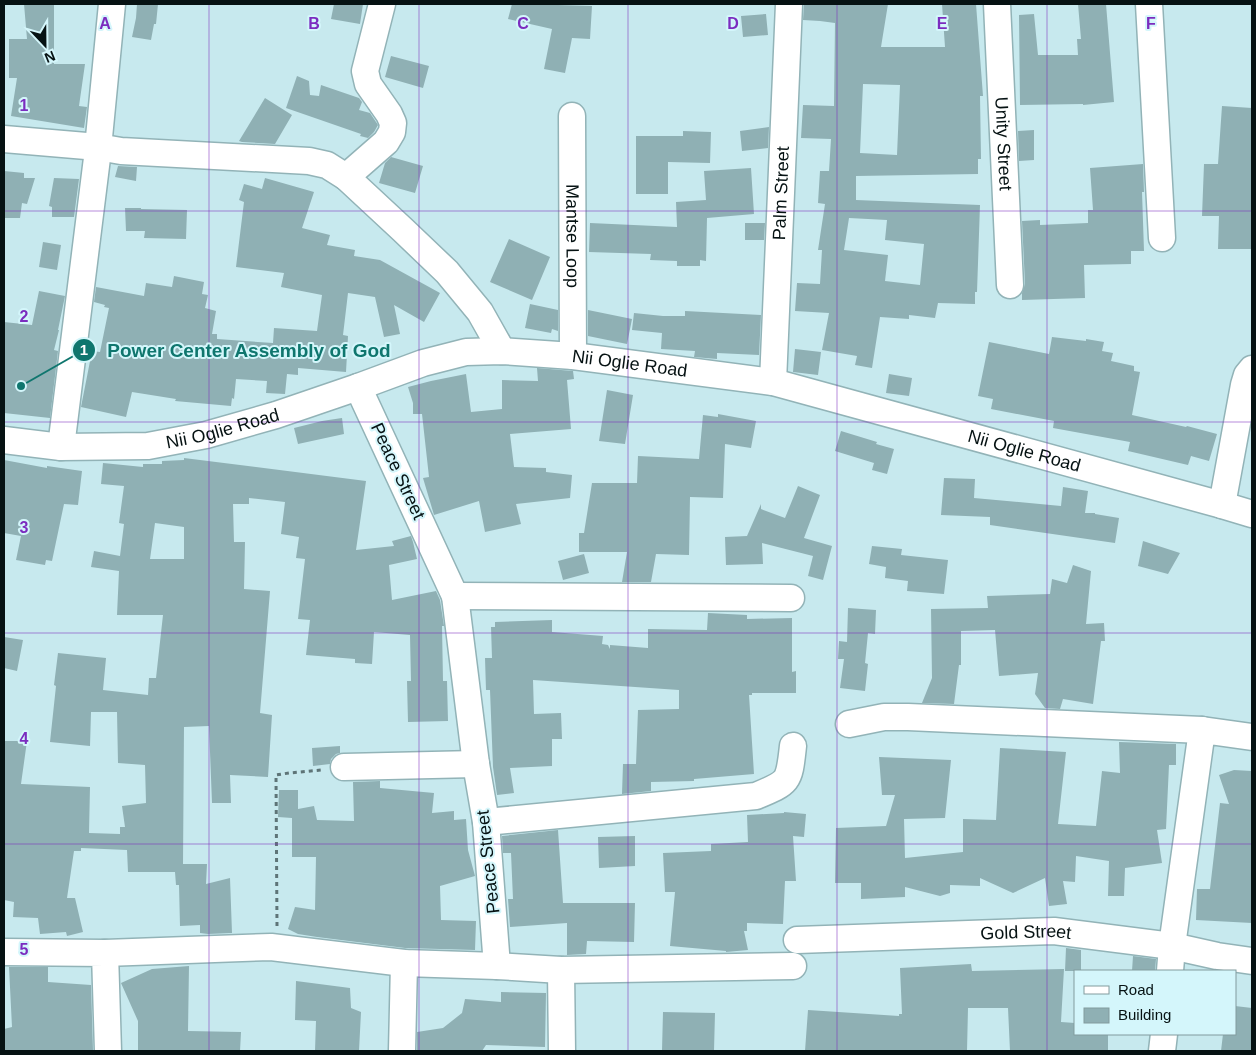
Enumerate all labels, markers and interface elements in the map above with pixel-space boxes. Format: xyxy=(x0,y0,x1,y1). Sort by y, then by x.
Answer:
text: A xyxy=(99,15,111,32)
text: B xyxy=(308,15,320,32)
text: C xyxy=(517,15,529,32)
text: D xyxy=(727,15,739,32)
text: E xyxy=(937,15,948,32)
text: F xyxy=(1146,15,1156,32)
north arrow xyxy=(20,20,70,70)
text: N xyxy=(42,48,58,66)
street label: Unity Street xyxy=(991,96,1016,191)
text: 1 xyxy=(20,97,29,114)
street label: Palm Street xyxy=(769,146,793,241)
street label: Mantse Loop xyxy=(562,184,583,288)
text: 2 xyxy=(20,308,29,325)
callout: Power Center Assembly of God xyxy=(72,333,401,367)
text: Power Center Assembly of God xyxy=(107,340,391,361)
text: 1 xyxy=(80,341,88,358)
street label: Nii Oglie Road xyxy=(571,346,689,381)
street label: Nii Oglie Road xyxy=(164,405,281,452)
street label: Peace Street xyxy=(367,420,429,522)
street label: Nii Oglie Road xyxy=(966,426,1083,476)
text: 3 xyxy=(20,519,29,536)
text: 4 xyxy=(20,730,29,747)
street label: Peace Street xyxy=(473,809,503,915)
street label: Gold Street xyxy=(980,921,1073,944)
text: 5 xyxy=(20,941,29,958)
legend xyxy=(1074,970,1236,1035)
text: Road xyxy=(1118,981,1154,998)
text: Building xyxy=(1118,1006,1171,1023)

